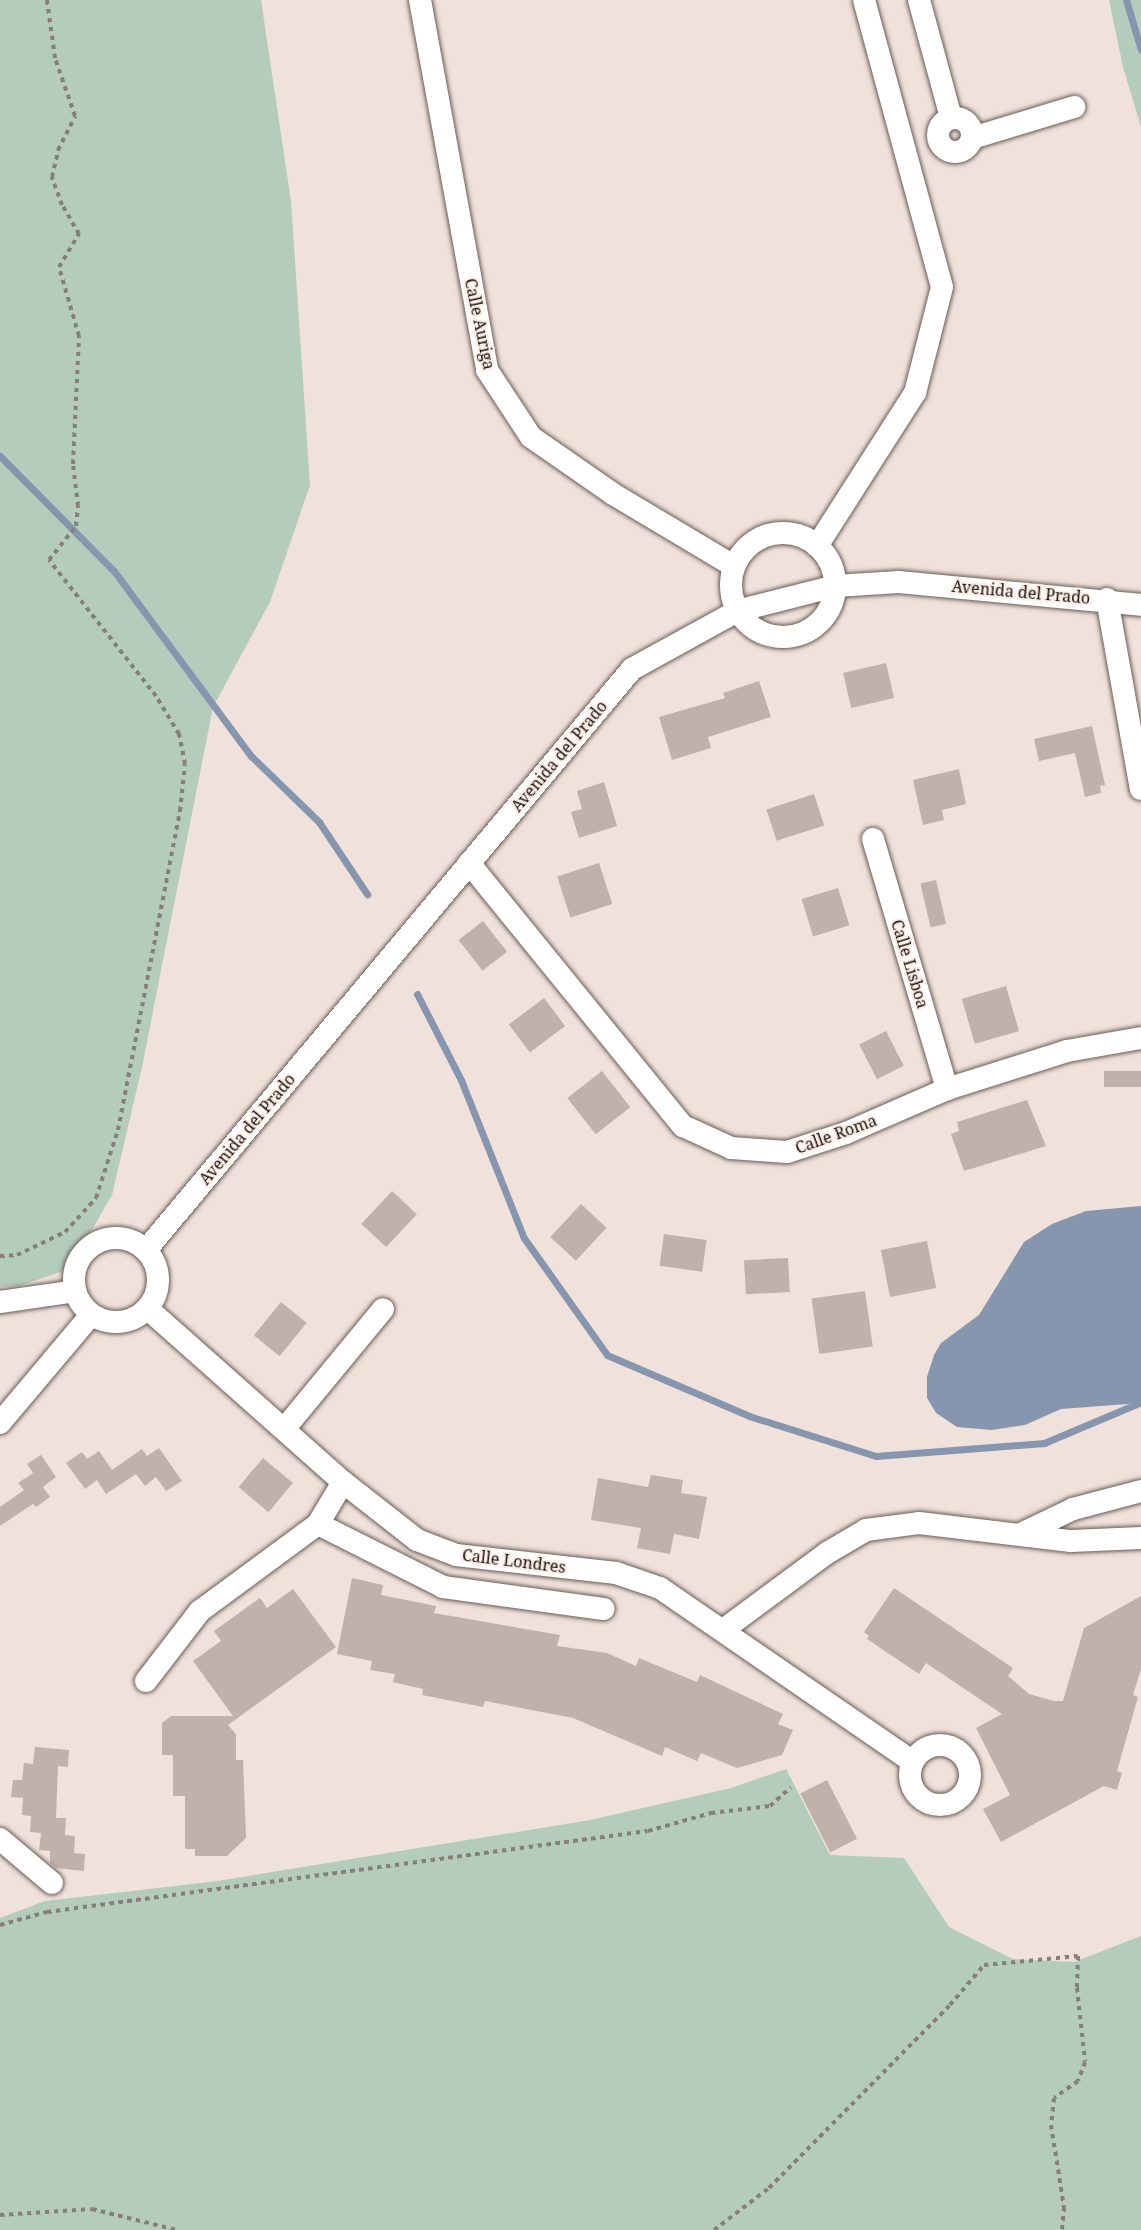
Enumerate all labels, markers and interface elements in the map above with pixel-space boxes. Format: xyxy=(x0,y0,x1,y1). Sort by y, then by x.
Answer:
street label: Calle Auriga xyxy=(461,277,499,371)
street label: Avenida del Prado xyxy=(951,576,1091,608)
street label: Avenida del Prado xyxy=(507,697,611,815)
street label: Calle Lisboa xyxy=(887,917,933,1011)
street label: Avenida del Prado xyxy=(195,1070,299,1188)
street label: Calle Roma xyxy=(793,1110,879,1158)
street label: Calle Londres xyxy=(461,1545,567,1577)

